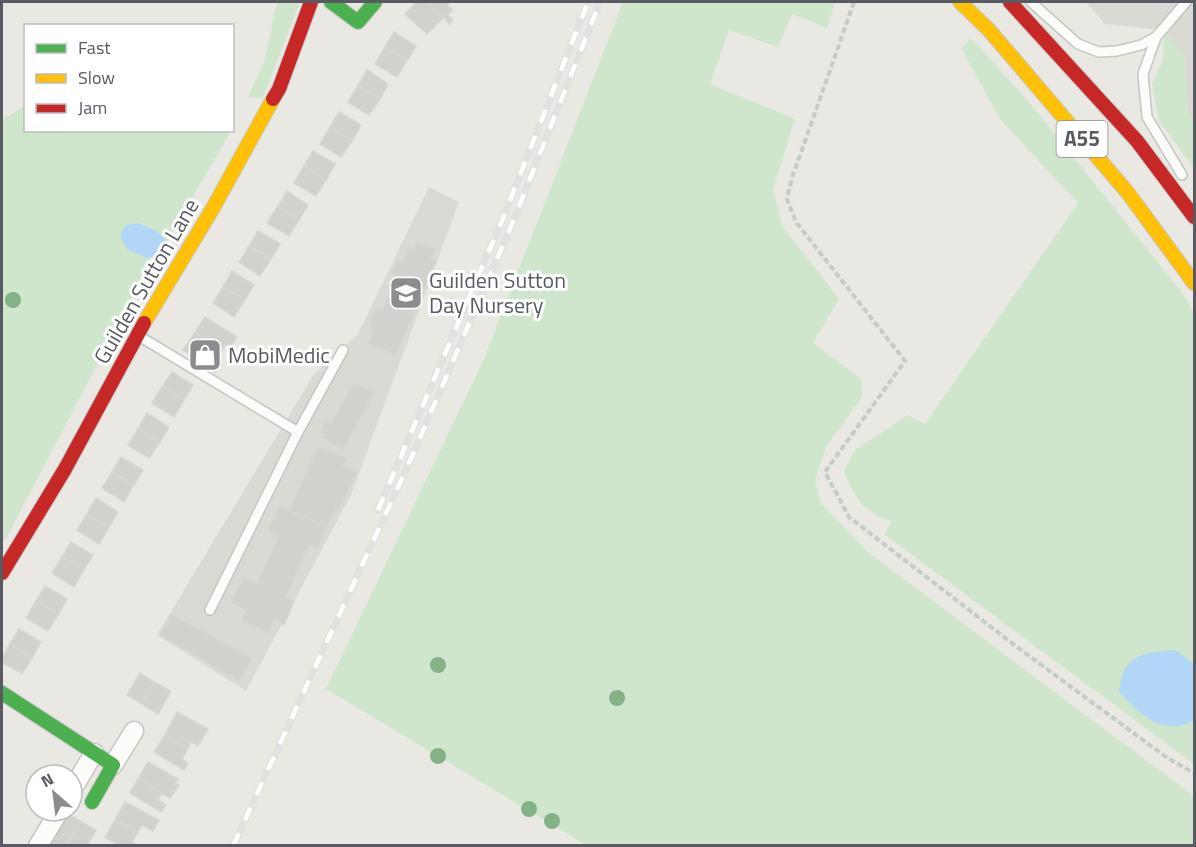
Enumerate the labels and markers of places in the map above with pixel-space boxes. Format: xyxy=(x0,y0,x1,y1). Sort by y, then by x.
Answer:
place label: Guilden Sutton Day Nursery xyxy=(429,263,566,322)
school or university icon: Guilden Sutton Day Nursery xyxy=(388,275,424,311)
shop icon: MobiMedic xyxy=(187,337,223,373)
place label: MobiMedic xyxy=(228,338,330,372)

